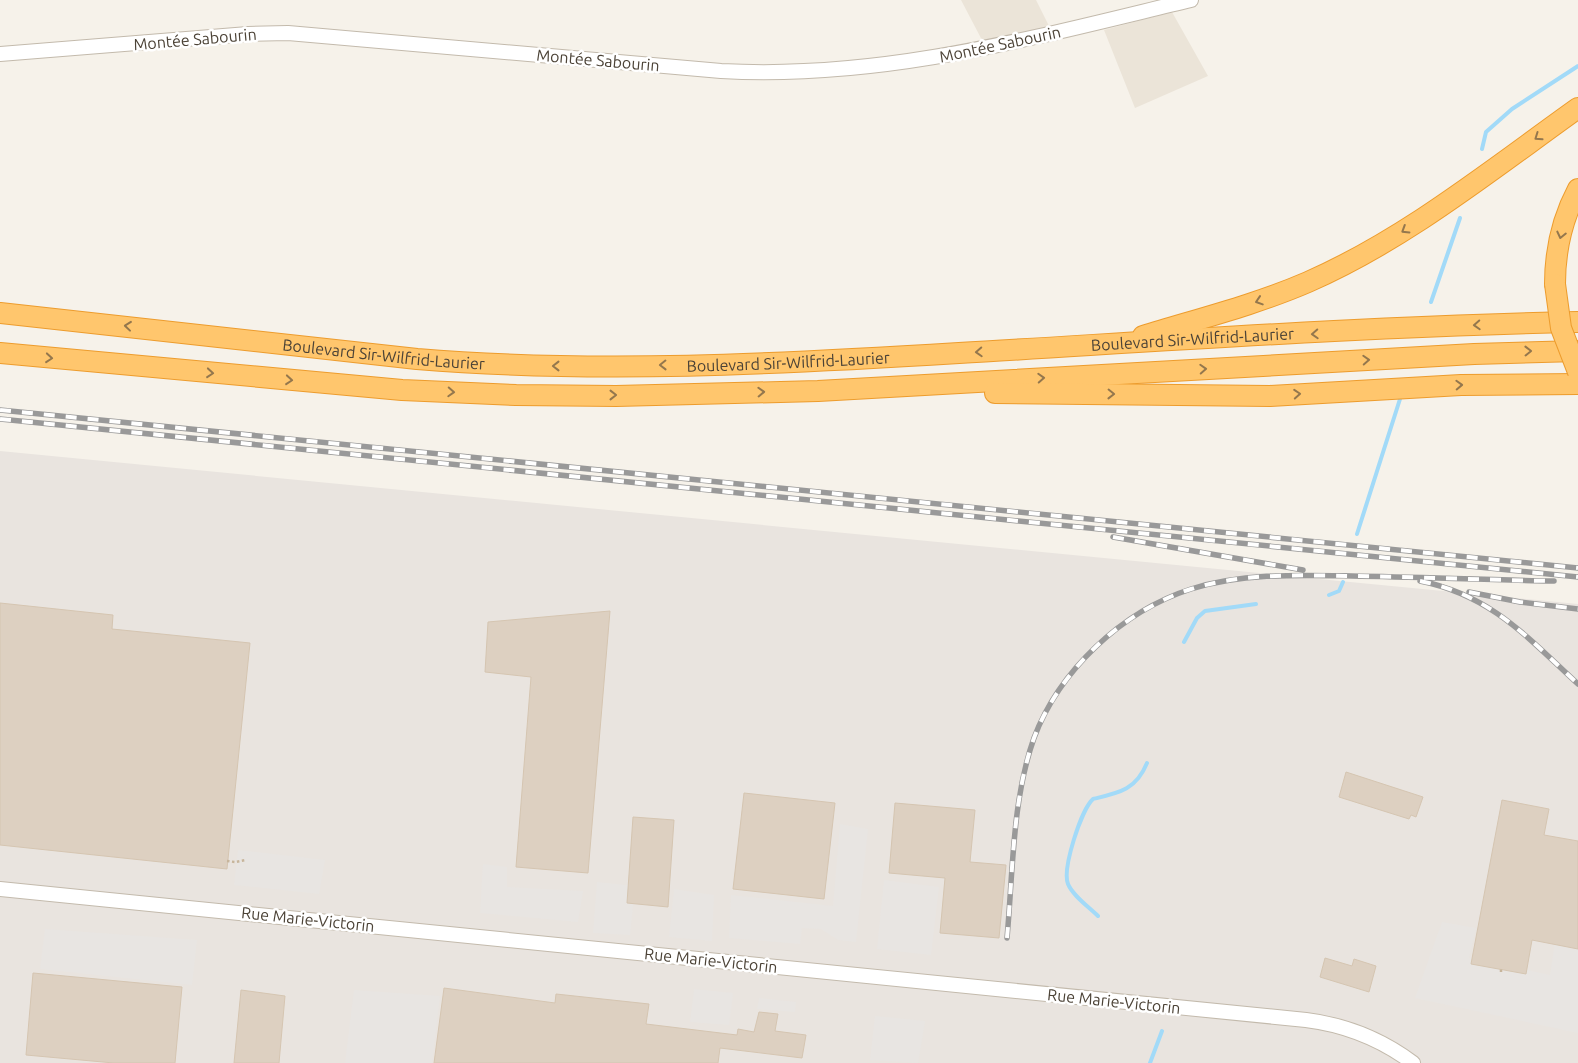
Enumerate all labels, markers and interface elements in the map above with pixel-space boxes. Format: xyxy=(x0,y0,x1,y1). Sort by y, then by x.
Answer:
street label: Montée Sabourin xyxy=(938,22,1062,66)
street label: Montée Sabourin xyxy=(133,25,257,53)
street label: Montée Sabourin xyxy=(536,46,660,74)
one-way arrow xyxy=(1534,131,1544,140)
one-way arrow xyxy=(1402,224,1411,233)
one-way arrow xyxy=(1556,230,1567,239)
one-way arrow xyxy=(1256,295,1264,305)
one-way arrow xyxy=(1473,320,1481,331)
one-way arrow xyxy=(124,321,132,332)
street label: Boulevard Sir-Wilfrid-Laurier xyxy=(1090,324,1295,354)
one-way arrow xyxy=(1310,328,1318,339)
street label: Boulevard Sir-Wilfrid-Laurier xyxy=(282,335,485,373)
one-way arrow xyxy=(1524,346,1532,356)
one-way arrow xyxy=(974,347,982,358)
street label: Boulevard Sir-Wilfrid-Laurier xyxy=(686,348,890,375)
one-way arrow xyxy=(45,352,53,363)
one-way arrow xyxy=(1362,354,1370,365)
one-way arrow xyxy=(659,360,667,371)
one-way arrow xyxy=(552,361,560,371)
one-way arrow xyxy=(1200,364,1208,374)
one-way arrow xyxy=(207,367,215,378)
one-way arrow xyxy=(1037,373,1045,384)
one-way arrow xyxy=(285,375,293,386)
one-way arrow xyxy=(1456,380,1463,390)
one-way arrow xyxy=(447,387,455,398)
one-way arrow xyxy=(757,387,765,398)
one-way arrow xyxy=(1108,389,1116,399)
one-way arrow xyxy=(1293,389,1301,400)
one-way arrow xyxy=(610,390,618,401)
street label: Rue Marie-Victorin xyxy=(241,903,375,935)
street label: Rue Marie-Victorin xyxy=(644,944,778,976)
street label: Rue Marie-Victorin xyxy=(1047,985,1181,1017)

